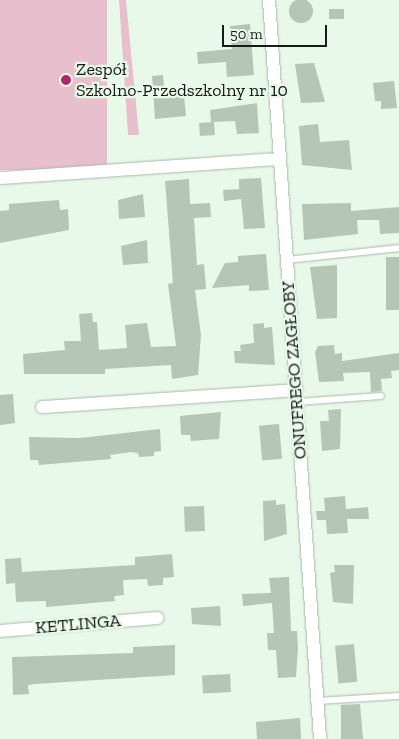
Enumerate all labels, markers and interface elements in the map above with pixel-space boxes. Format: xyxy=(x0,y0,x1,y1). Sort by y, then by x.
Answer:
scale bar xyxy=(224,15,329,47)
text: 50 m xyxy=(230,25,263,43)
place label: Zespół Szkolno-Przedszkolny nr 10 xyxy=(76,59,289,102)
marker: Zespół Szkolno-Przedszkolny nr 10 xyxy=(60,74,72,86)
street label: ONUFREGO ZAGŁOBY xyxy=(277,280,311,460)
street label: KETLINGA xyxy=(34,609,122,639)

